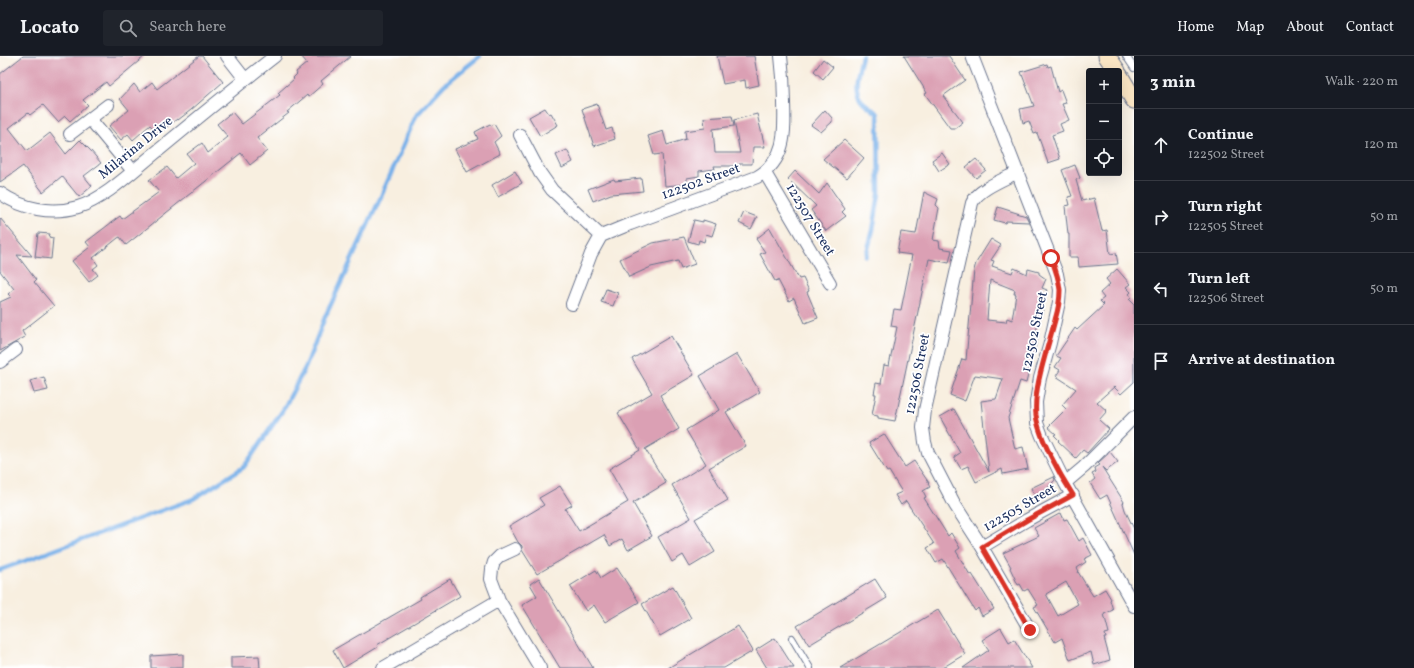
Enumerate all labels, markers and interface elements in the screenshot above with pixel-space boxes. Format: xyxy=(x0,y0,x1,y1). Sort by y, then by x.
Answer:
search box xyxy=(103,10,383,46)
text: Locato xyxy=(20,15,79,41)
icon: search xyxy=(117,17,139,39)
text: Search here xyxy=(149,17,226,38)
text: Home xyxy=(1177,18,1214,37)
text: Map xyxy=(1236,18,1264,37)
text: About xyxy=(1286,18,1324,37)
text: Contact xyxy=(1346,18,1394,37)
map controls xyxy=(1086,68,1122,176)
button: + xyxy=(1086,68,1122,104)
text: 3 min xyxy=(1150,71,1196,94)
text: Walk · 220 m xyxy=(1325,73,1398,91)
button: − xyxy=(1086,104,1122,140)
street label: Milarina Drive xyxy=(95,112,178,184)
text: Continue xyxy=(1188,125,1253,146)
icon: ahead xyxy=(1150,134,1172,156)
text: 120 m xyxy=(1364,136,1398,154)
button: locate xyxy=(1086,140,1122,176)
text: 122502 Street xyxy=(1188,146,1264,164)
street label: 122502 Street xyxy=(659,159,743,205)
street label: 122507 Street xyxy=(781,180,839,260)
text: Turn right xyxy=(1188,197,1262,218)
icon: right xyxy=(1150,206,1172,228)
text: 50 m xyxy=(1370,208,1398,226)
text: 122505 Street xyxy=(1188,218,1264,236)
route start xyxy=(1042,249,1060,267)
text: Turn left xyxy=(1188,269,1250,290)
icon: left xyxy=(1150,278,1172,300)
text: 50 m xyxy=(1370,280,1398,298)
street label: 122502 Street xyxy=(1017,290,1053,374)
text: 122506 Street xyxy=(1188,290,1264,308)
street label: 122506 Street xyxy=(901,332,935,416)
icon: arrive xyxy=(1150,350,1172,372)
text: Arrive at destination xyxy=(1188,350,1335,371)
street label: 122505 Street xyxy=(980,479,1060,537)
route end xyxy=(1021,621,1039,639)

